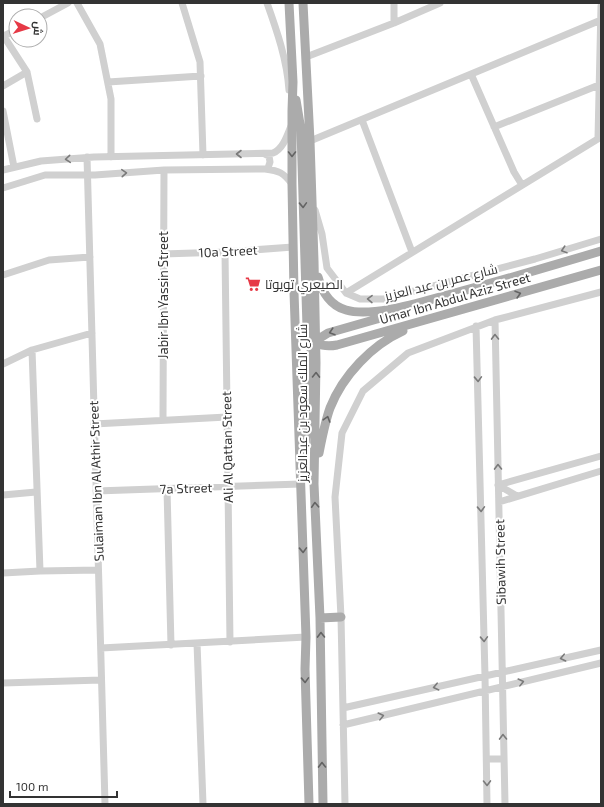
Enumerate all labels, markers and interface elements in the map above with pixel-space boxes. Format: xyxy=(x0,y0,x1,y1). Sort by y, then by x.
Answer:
north arrow xyxy=(8,8,48,48)
text: ش xyxy=(31,21,45,36)
one-way arrow xyxy=(236,150,242,159)
one-way arrow xyxy=(288,151,296,157)
one-way arrow xyxy=(65,154,71,163)
one-way arrow xyxy=(121,168,127,177)
one-way arrow xyxy=(299,202,308,208)
street label: Jabir Ibn Yassin Street xyxy=(155,231,171,359)
street label: 10a Street xyxy=(198,241,258,261)
one-way arrow xyxy=(561,245,568,254)
street label: شارع عمر بن عبد العزيز xyxy=(382,260,499,305)
street label: Umar Ibn Abdul Aziz Street xyxy=(378,269,532,327)
supermarket icon: الصيعري تويوتا xyxy=(244,275,262,293)
place label: الصيعري تويوتا xyxy=(265,276,343,295)
one-way arrow xyxy=(514,290,521,299)
one-way arrow xyxy=(367,295,373,303)
street label: شارع الملك سعود بن عبدالعزيز xyxy=(294,324,311,483)
one-way arrow xyxy=(328,327,335,336)
one-way arrow xyxy=(491,334,499,340)
one-way arrow xyxy=(312,372,320,378)
one-way arrow xyxy=(473,376,482,382)
street label: Ali Al Qattan Street xyxy=(218,391,236,503)
street label: Sulaiman Ibn Al Athir Street xyxy=(85,400,107,562)
one-way arrow xyxy=(322,415,331,422)
one-way arrow xyxy=(494,464,502,470)
street label: 7a Street xyxy=(159,479,213,497)
one-way arrow xyxy=(311,502,320,508)
one-way arrow xyxy=(477,506,485,512)
street label: Sibawih Street xyxy=(491,519,509,605)
one-way arrow xyxy=(298,547,307,553)
one-way arrow xyxy=(316,632,325,638)
one-way arrow xyxy=(480,636,489,642)
one-way arrow xyxy=(560,654,566,662)
one-way arrow xyxy=(301,677,310,683)
one-way arrow xyxy=(518,678,524,686)
one-way arrow xyxy=(433,682,439,690)
one-way arrow xyxy=(377,712,384,721)
one-way arrow xyxy=(499,734,507,740)
one-way arrow xyxy=(318,762,327,768)
scale bar xyxy=(10,773,117,799)
text: 100 m xyxy=(16,779,48,793)
one-way arrow xyxy=(483,780,491,786)

